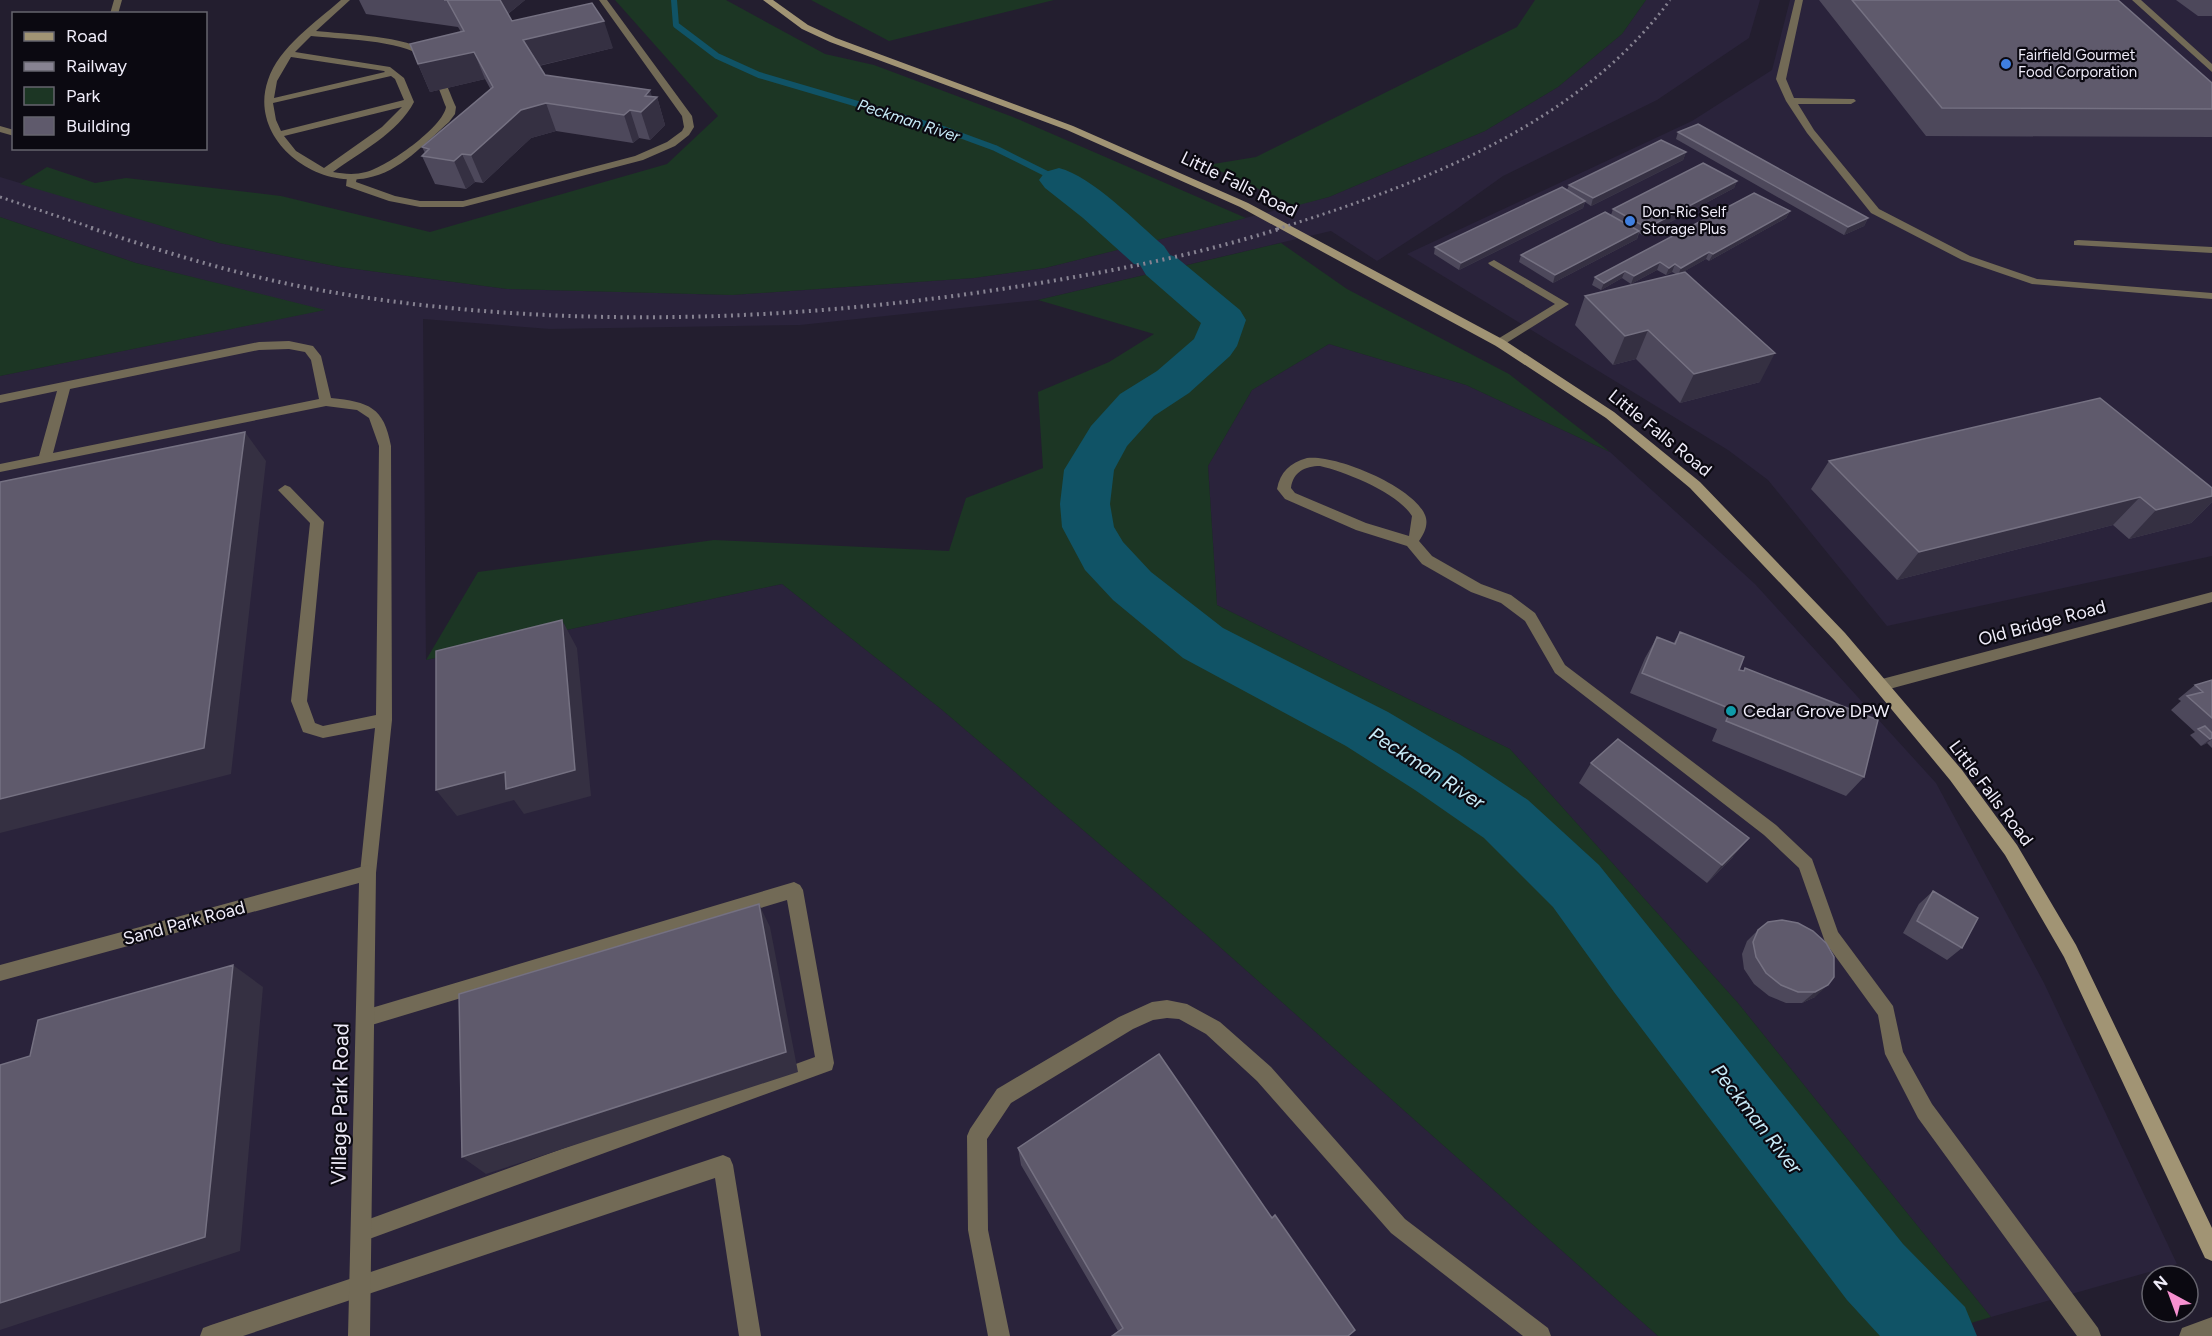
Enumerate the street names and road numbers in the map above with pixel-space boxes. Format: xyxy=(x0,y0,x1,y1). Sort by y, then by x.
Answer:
street label: Little Falls Road xyxy=(1177,146,1301,222)
street label: Little Falls Road xyxy=(1604,385,1716,481)
street label: Old Bridge Road xyxy=(1976,595,2108,651)
street label: Little Falls Road xyxy=(1944,736,2038,850)
street label: Sand Park Road xyxy=(121,896,247,950)
street label: Village Park Road xyxy=(326,1023,353,1185)

